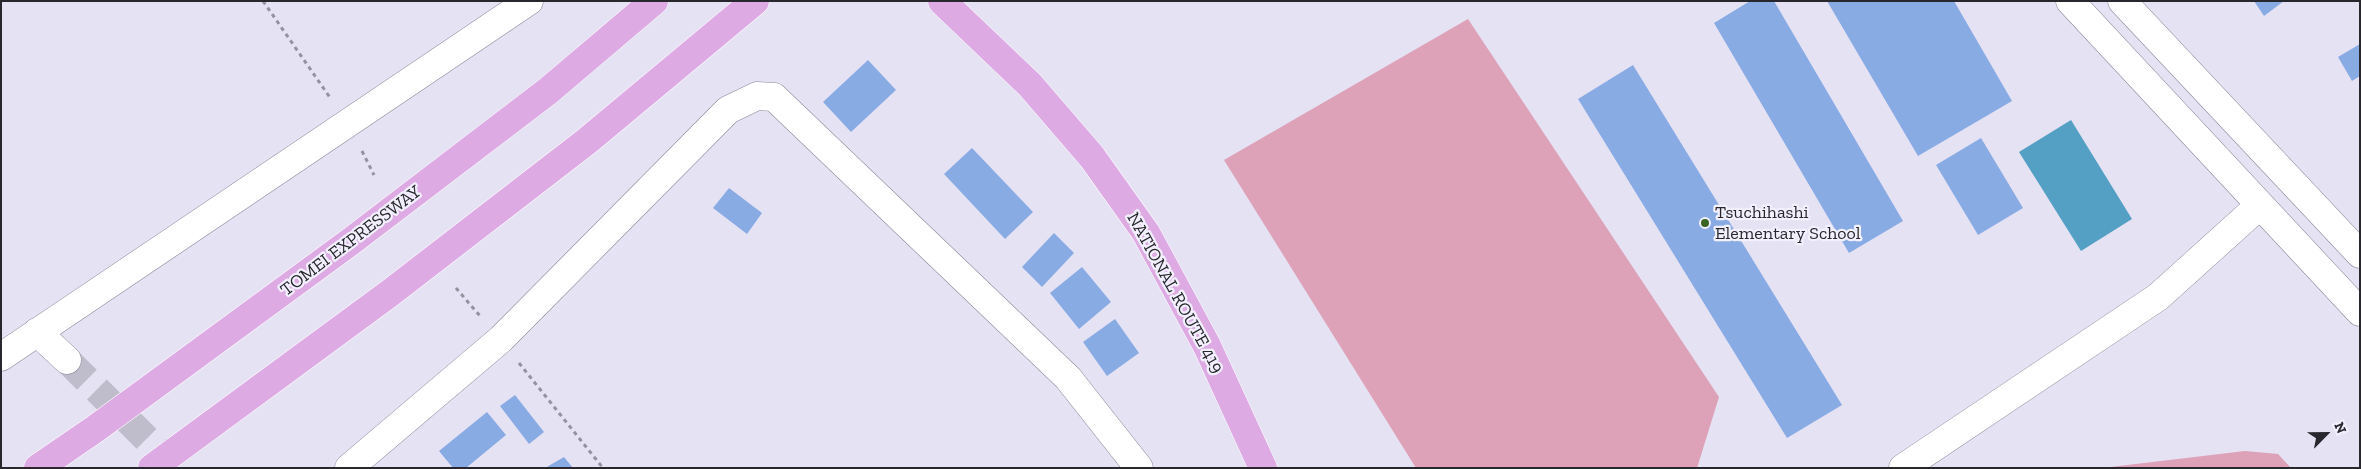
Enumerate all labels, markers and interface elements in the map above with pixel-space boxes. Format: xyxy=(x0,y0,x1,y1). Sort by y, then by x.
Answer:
street label: TOMEI EXPRESSWAY xyxy=(276,181,426,301)
place label: Tsuchihashi Elementary School xyxy=(1715,202,1861,244)
street label: NATIONAL ROUTE 419 xyxy=(1122,209,1228,377)
marker: Tsuchihashi Elementary School xyxy=(1699,217,1711,229)
north arrow xyxy=(2301,409,2351,459)
text: N xyxy=(2330,420,2350,436)

